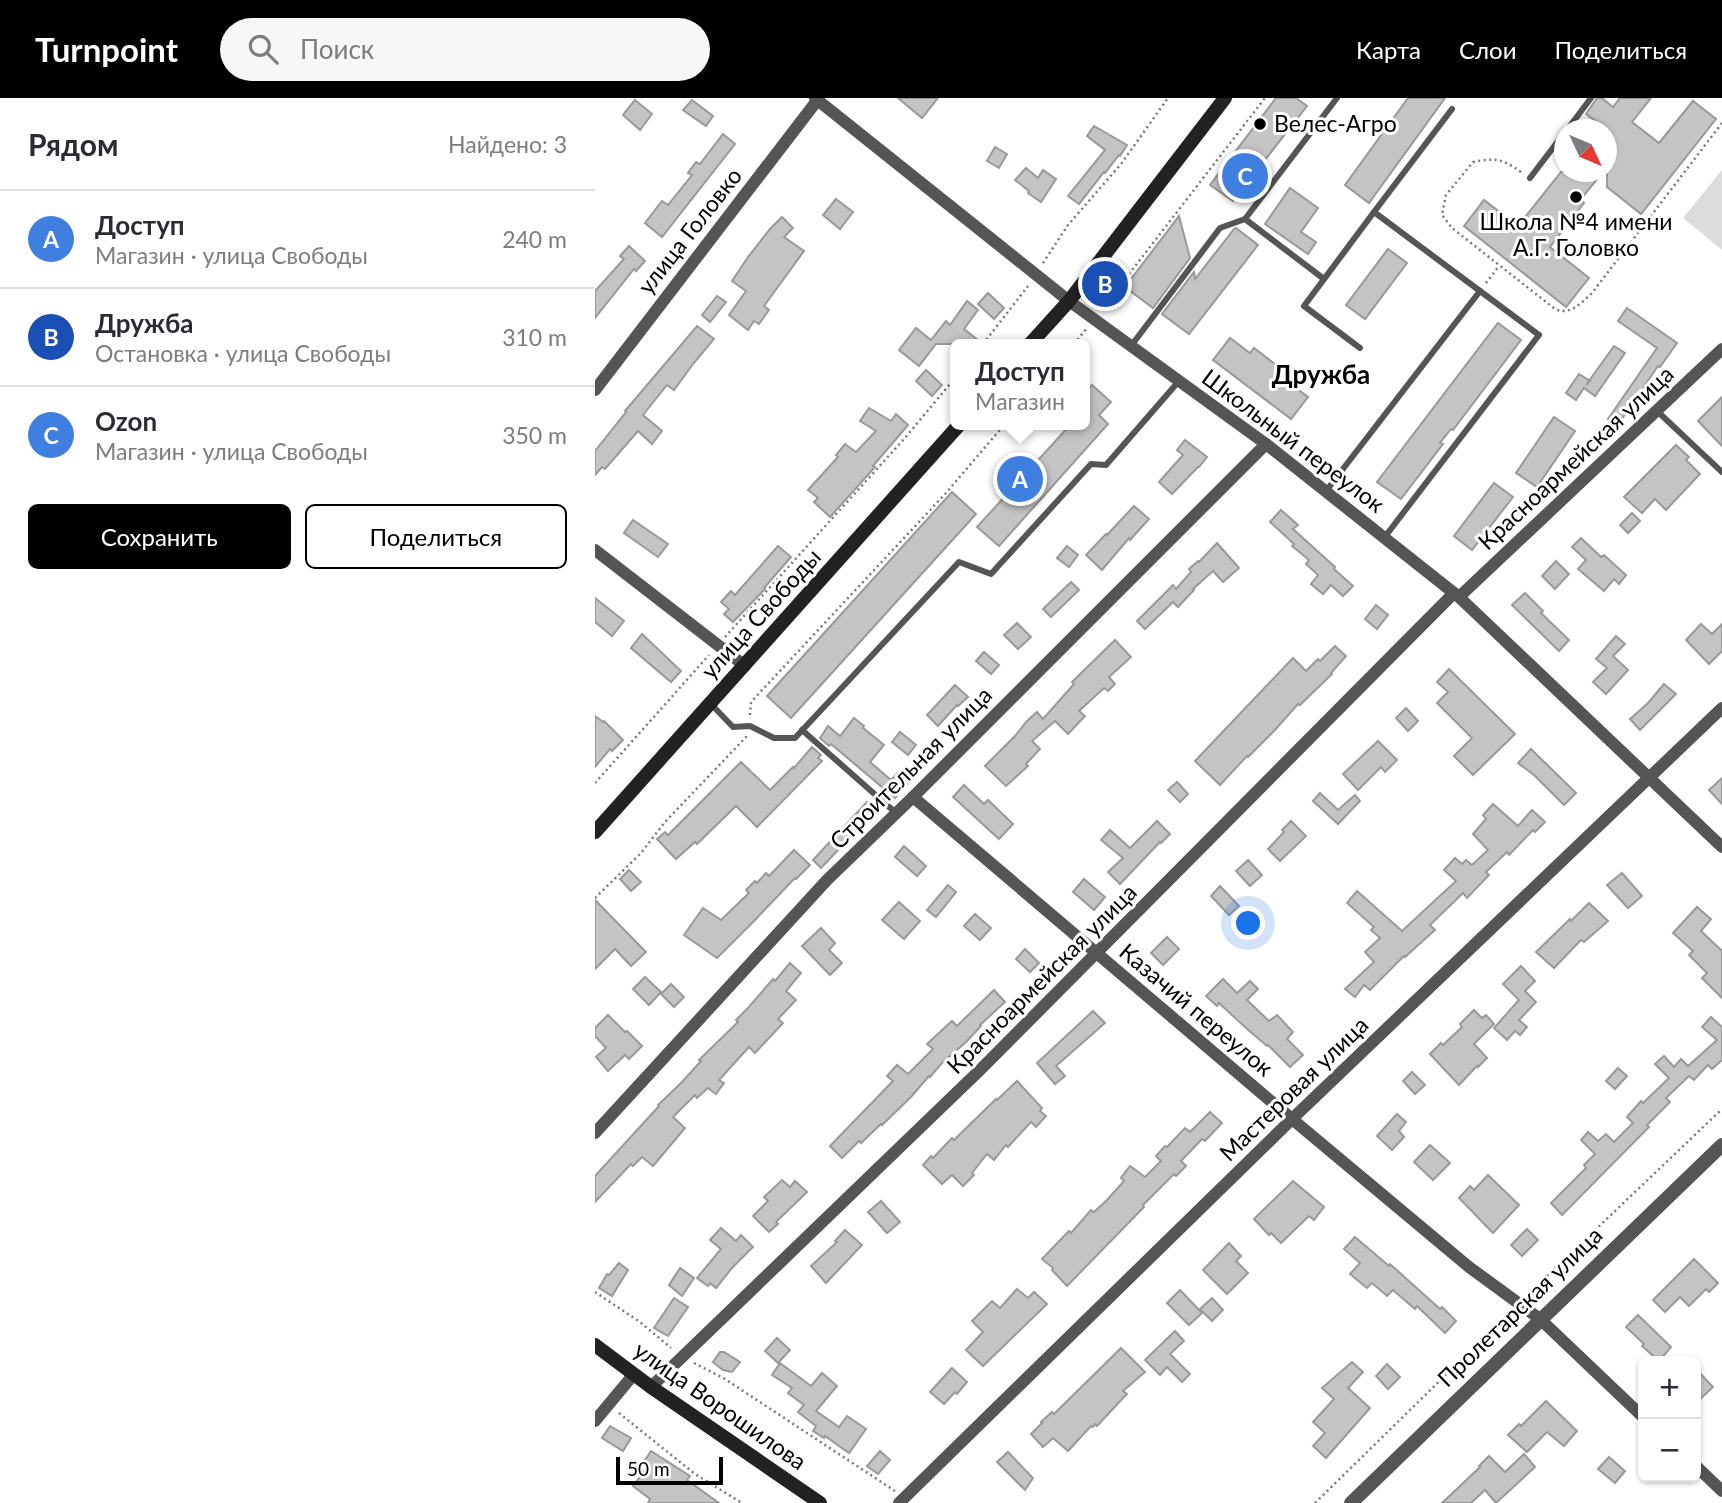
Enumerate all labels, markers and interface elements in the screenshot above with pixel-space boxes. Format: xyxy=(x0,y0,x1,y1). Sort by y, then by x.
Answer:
search box xyxy=(220,18,710,81)
text: Turnpoint xyxy=(35,29,178,69)
icon: search xyxy=(244,30,282,68)
text: Поиск xyxy=(300,33,374,65)
text: Карта xyxy=(1356,35,1421,64)
text: Слои xyxy=(1459,35,1516,64)
text: Поделиться xyxy=(1554,35,1687,64)
place label: Велес-Агро xyxy=(1274,109,1397,137)
marker: Велес-Агро xyxy=(1252,116,1268,132)
north arrow xyxy=(1554,119,1617,182)
text: Рядом xyxy=(28,126,118,162)
text: Найдено: 3 xyxy=(448,130,567,158)
pin: C xyxy=(1222,150,1268,202)
street label: улица Головко xyxy=(631,162,747,299)
marker: Школа №4 имени А.Г. Головко xyxy=(1568,189,1584,205)
place label: Школа №4 имени А.Г. Головко xyxy=(1479,207,1673,261)
text: Доступ xyxy=(95,209,185,241)
text: A xyxy=(43,225,59,253)
text: 240 m xyxy=(502,225,567,253)
text: Магазин · улица Свободы xyxy=(95,241,368,269)
pin: B xyxy=(1082,258,1128,310)
text: Дружба xyxy=(95,307,193,339)
text: B xyxy=(43,323,59,351)
text: 310 m xyxy=(502,323,567,351)
text: Остановка · улица Свободы xyxy=(95,339,391,367)
popup xyxy=(950,339,1090,430)
text: Доступ xyxy=(975,355,1065,387)
district label: Дружба xyxy=(1272,358,1370,390)
street label: Красноармейская улица xyxy=(1472,359,1679,555)
street label: Школьный переулок xyxy=(1197,363,1390,518)
text: Магазин xyxy=(975,387,1065,415)
text: Ozon xyxy=(95,405,157,437)
text: C xyxy=(43,421,59,449)
text: 350 m xyxy=(502,421,567,449)
text: Магазин · улица Свободы xyxy=(95,437,368,465)
pin: A xyxy=(997,453,1043,505)
button: Сохранить xyxy=(28,504,291,569)
button: Поделиться xyxy=(305,504,567,569)
street label: улица Свободы xyxy=(695,543,826,684)
street label: Строительная улица xyxy=(823,680,997,854)
street label: Красноармейская улица xyxy=(941,878,1142,1079)
your location xyxy=(1231,906,1265,940)
street label: Казачий переулок xyxy=(1114,937,1279,1082)
street label: Мастеровая улица xyxy=(1213,1010,1373,1166)
street label: Пролетарская улица xyxy=(1431,1221,1607,1392)
street label: улица Ворошилова xyxy=(629,1335,812,1475)
map controls xyxy=(1638,1356,1701,1482)
button: + xyxy=(1638,1356,1701,1419)
button: − xyxy=(1638,1419,1701,1482)
scale bar xyxy=(616,1454,723,1486)
text: 50 m xyxy=(627,1457,670,1480)

